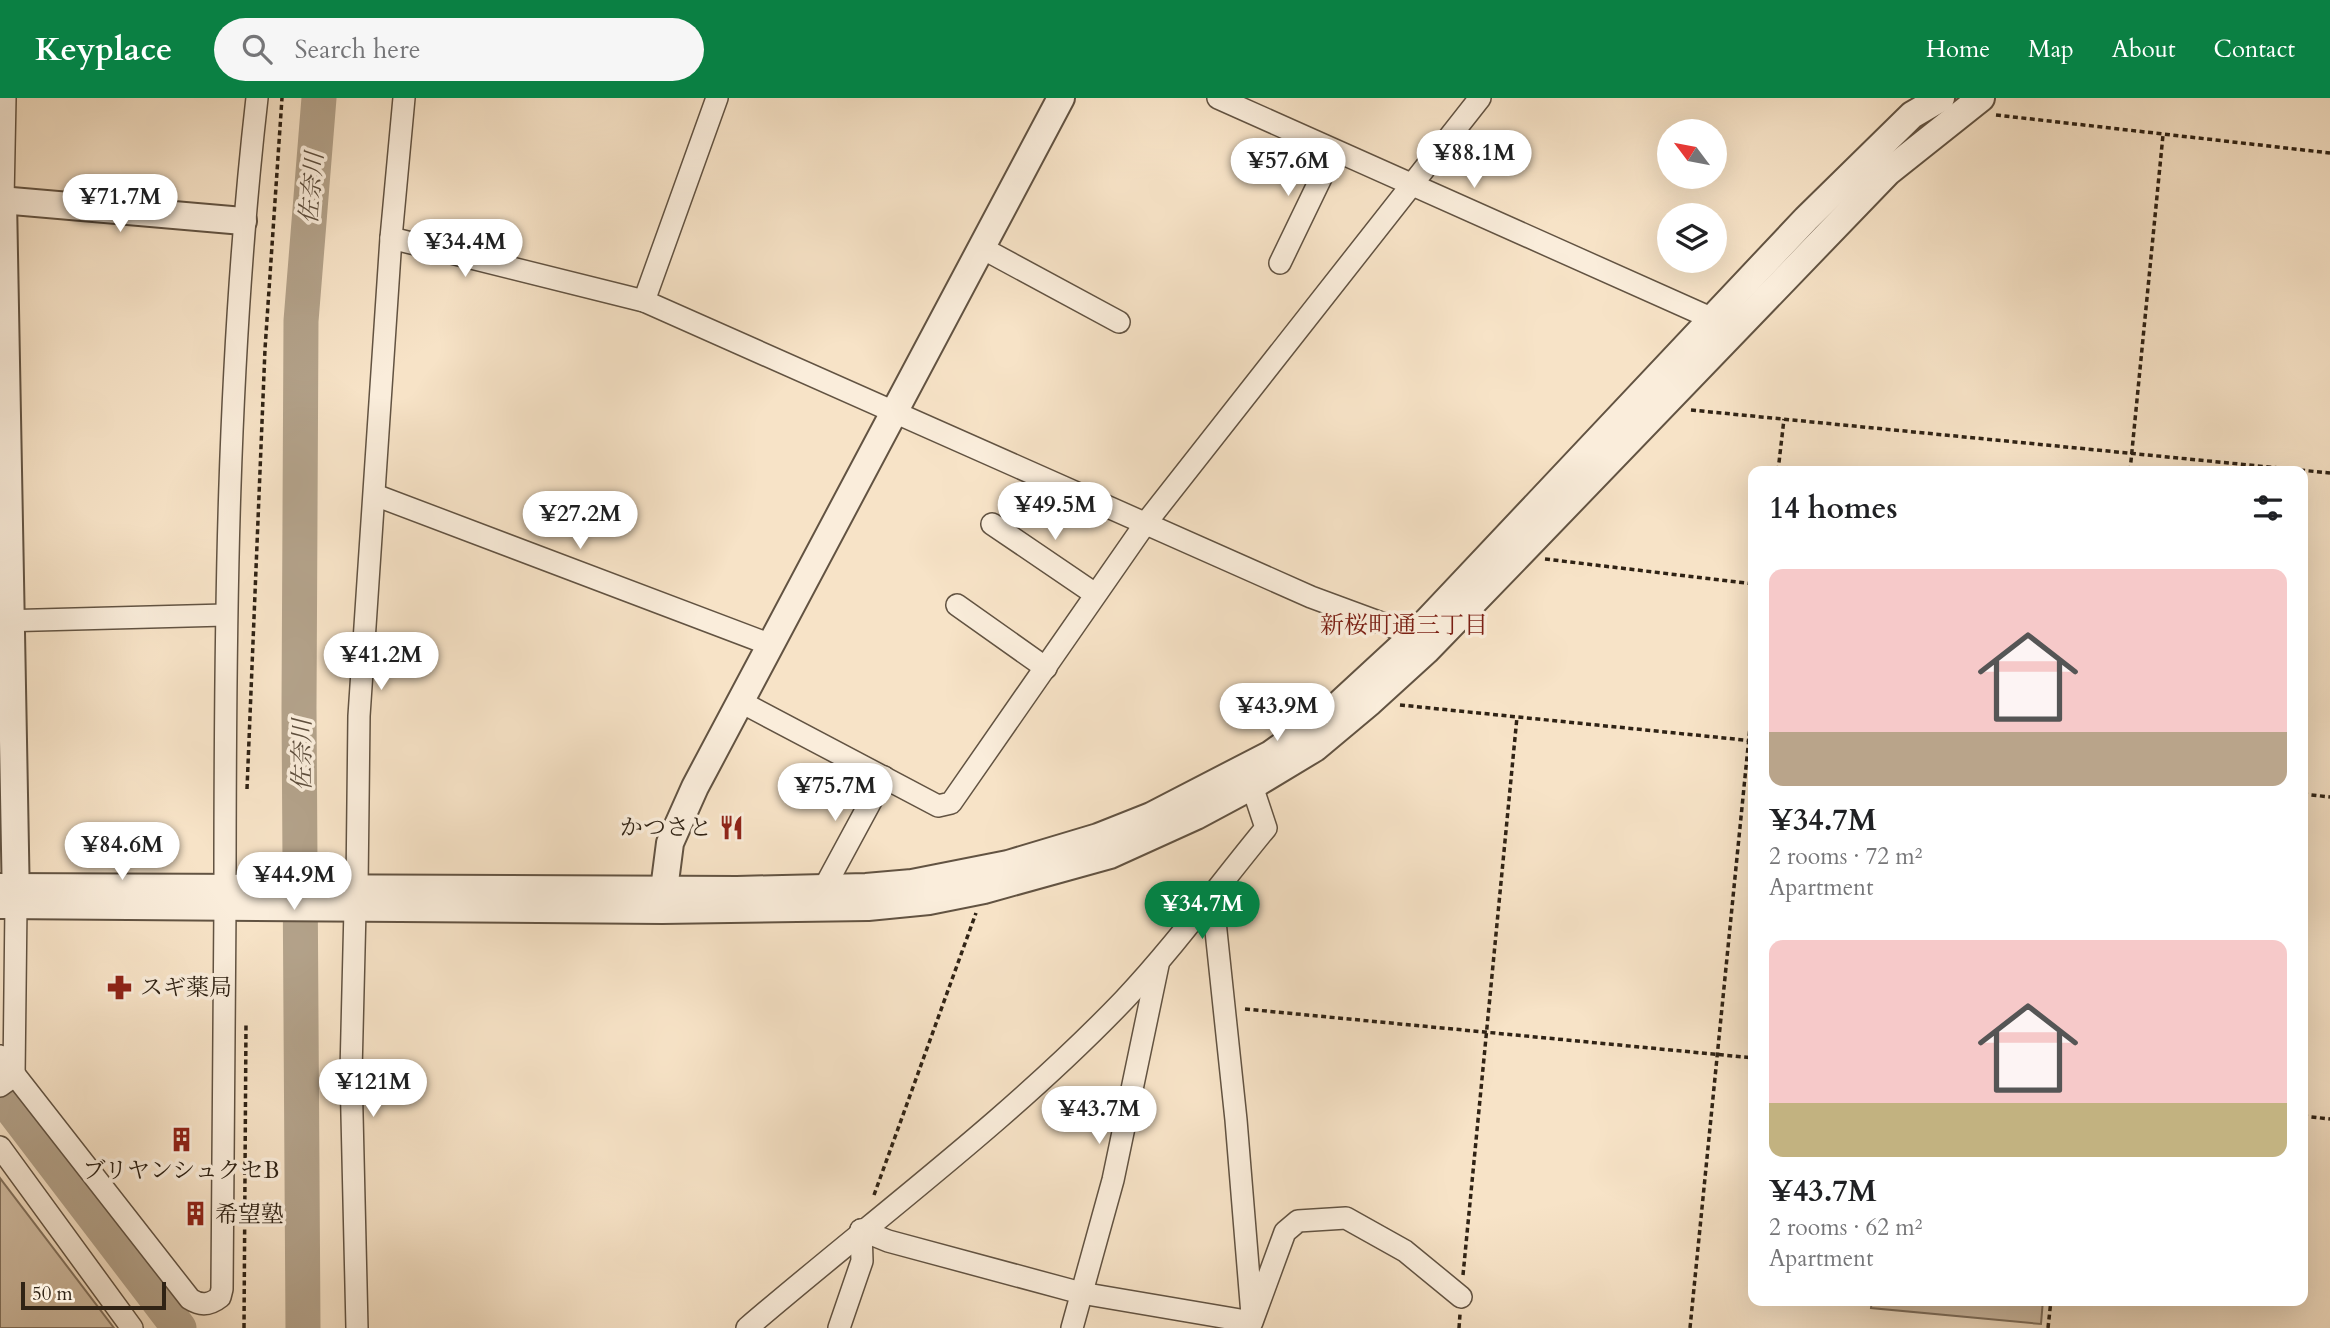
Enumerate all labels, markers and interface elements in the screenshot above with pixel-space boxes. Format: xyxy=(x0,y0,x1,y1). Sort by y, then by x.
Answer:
search box xyxy=(214,18,704,81)
text: Keyplace xyxy=(35,27,172,72)
icon: search xyxy=(238,30,276,68)
text: Search here xyxy=(294,32,420,67)
text: Home xyxy=(1926,33,1990,66)
text: Map xyxy=(2028,33,2074,66)
text: About xyxy=(2112,33,2176,66)
text: Contact xyxy=(2214,33,2295,66)
north arrow xyxy=(1657,119,1727,189)
map controls xyxy=(1657,119,1727,273)
pin: ¥88.1M xyxy=(1417,130,1531,190)
text: ¥88.1M xyxy=(1433,137,1515,168)
pin: ¥57.6M xyxy=(1231,139,1345,198)
text: ¥57.6M xyxy=(1247,145,1329,176)
water label: 佐奈川 xyxy=(292,148,332,225)
pin: ¥71.7M xyxy=(63,174,177,234)
text: ¥71.7M xyxy=(79,181,161,212)
button: layers xyxy=(1657,203,1727,273)
pin: ¥34.4M xyxy=(408,220,522,279)
text: ¥34.4M xyxy=(424,226,506,257)
pin: ¥49.5M xyxy=(998,482,1112,542)
text: 14 homes xyxy=(1769,488,1898,529)
text: ¥49.5M xyxy=(1014,489,1096,520)
icon: filters xyxy=(2249,489,2287,527)
pin: ¥27.2M xyxy=(523,491,637,551)
text: ¥27.2M xyxy=(539,498,621,529)
district label: 新桜町通三丁目 xyxy=(1320,609,1488,642)
icon: home xyxy=(1965,614,2091,740)
pin: ¥41.2M xyxy=(324,632,438,692)
text: ¥41.2M xyxy=(340,639,422,670)
pin: ¥43.9M xyxy=(1220,684,1334,743)
text: ¥43.9M xyxy=(1236,690,1318,721)
water label: 佐奈川 xyxy=(286,716,319,791)
pin: ¥75.7M xyxy=(778,764,892,823)
text: ¥75.7M xyxy=(794,770,876,801)
text: ¥34.7M xyxy=(1769,800,1877,841)
place label: かつさと xyxy=(620,812,712,843)
restaurant icon: かつさと xyxy=(718,813,746,841)
pin: ¥84.6M xyxy=(65,822,179,882)
text: ¥84.6M xyxy=(81,829,163,860)
text: 2 rooms · 72 m² xyxy=(1769,841,1922,872)
pin: ¥44.9M xyxy=(237,852,351,912)
text: ¥44.9M xyxy=(253,859,335,890)
text: Apartment xyxy=(1769,872,1873,903)
pin: ¥34.7M xyxy=(1145,882,1259,941)
text: ¥34.7M xyxy=(1161,888,1243,919)
place label: スギ薬局 xyxy=(140,972,232,1003)
pharmacy icon: スギ薬局 xyxy=(106,973,134,1001)
icon: home xyxy=(1965,985,2091,1111)
pin: ¥121M xyxy=(324,1060,422,1119)
text: ¥121M xyxy=(335,1066,411,1097)
pin: ¥43.7M xyxy=(1042,1086,1156,1146)
text: ¥43.7M xyxy=(1058,1093,1140,1124)
building icon: ブリヤンシュクセB xyxy=(167,1126,195,1154)
place label: ブリヤンシュクセB xyxy=(83,1155,280,1186)
text: ¥43.7M xyxy=(1769,1171,1877,1212)
place label: 希望塾 xyxy=(215,1199,284,1230)
building icon: 希望塾 xyxy=(181,1200,209,1228)
text: 2 rooms · 62 m² xyxy=(1769,1212,1922,1243)
text: Apartment xyxy=(1769,1243,1873,1274)
scale bar xyxy=(21,1279,166,1311)
text: 50 m xyxy=(32,1281,73,1307)

